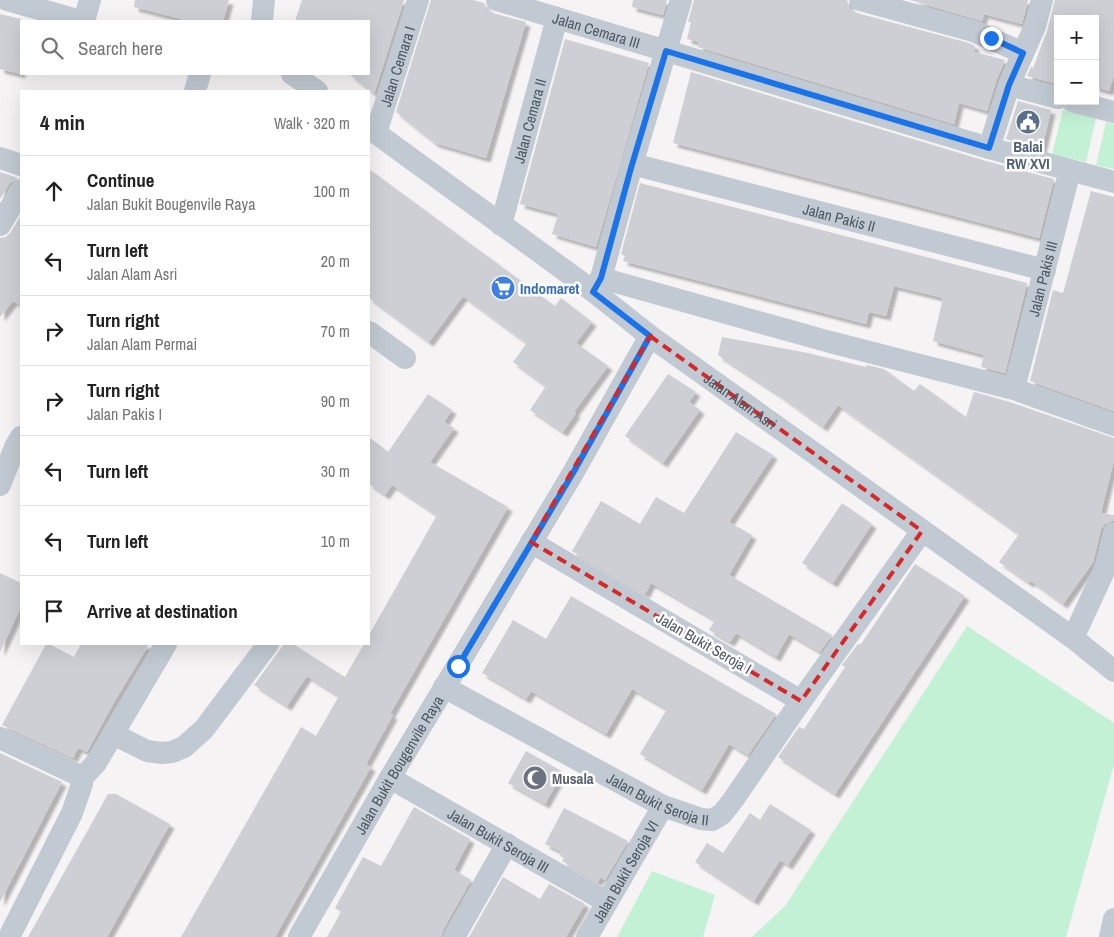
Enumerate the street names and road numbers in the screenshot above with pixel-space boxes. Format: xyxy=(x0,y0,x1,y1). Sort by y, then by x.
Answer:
street label: Jalan Cemara III xyxy=(550,7,643,53)
street label: Jalan Cemara I xyxy=(374,23,420,109)
street label: Jalan Cemara II xyxy=(508,76,551,165)
street label: Jalan Pakis II xyxy=(801,198,878,237)
street label: Jalan Pakis III xyxy=(1022,238,1062,319)
street label: Jalan Alam Asri xyxy=(700,367,781,434)
street label: Jalan Bukit Seroja I xyxy=(653,607,755,679)
street label: Jalan Bukit Bougenvile Raya xyxy=(349,691,448,838)
street label: Jalan Bukit Seroja II xyxy=(603,767,710,830)
street label: Jalan Bukit Seroja III xyxy=(444,803,553,877)
street label: Jalan Bukit Seroja VI xyxy=(587,816,663,926)

